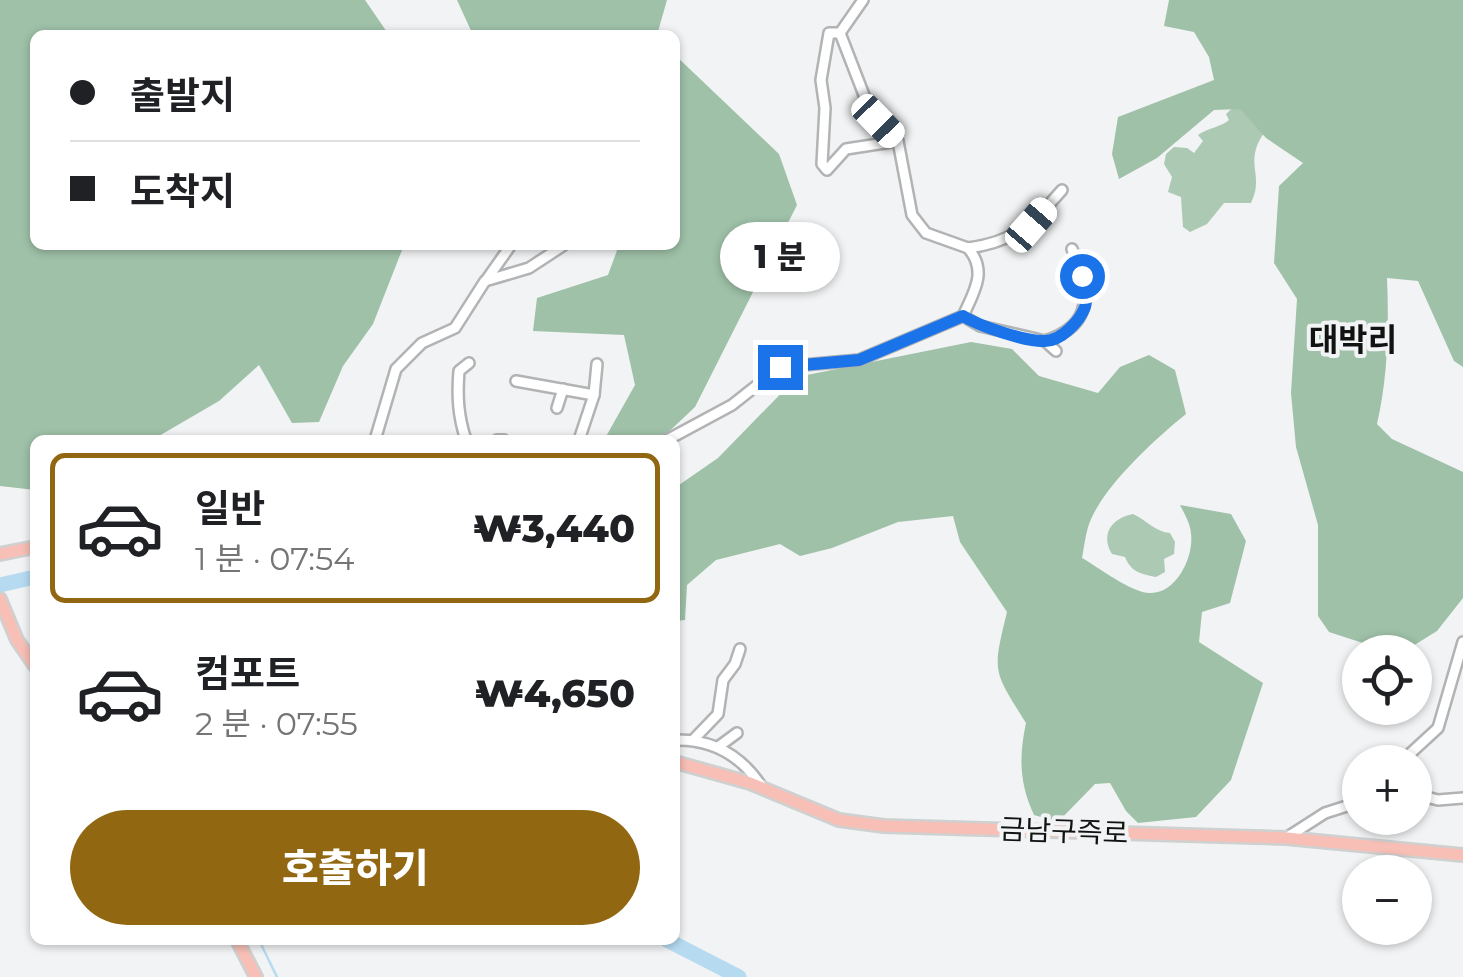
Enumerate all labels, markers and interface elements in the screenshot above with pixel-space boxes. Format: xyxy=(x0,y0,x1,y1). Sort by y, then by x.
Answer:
text: 출발지 xyxy=(130,72,235,119)
car xyxy=(846,89,910,153)
text: 도착지 xyxy=(130,168,235,215)
car xyxy=(1000,193,1062,257)
callout: 1 분 xyxy=(720,222,840,292)
text: 1 분 xyxy=(754,237,806,276)
route start xyxy=(1060,254,1105,299)
district label: 대박리 xyxy=(1309,320,1397,359)
route end xyxy=(758,345,803,390)
icon: car xyxy=(75,483,165,573)
text: 일반 xyxy=(195,485,265,532)
text: ₩3,440 xyxy=(473,505,635,552)
text: 1 분 · 07:54 xyxy=(195,539,354,578)
map controls xyxy=(1342,635,1432,945)
button: locate xyxy=(1342,635,1432,725)
icon: car xyxy=(75,648,165,738)
text: 컴포트 xyxy=(195,650,300,697)
text: ₩4,650 xyxy=(475,670,635,717)
text: 2 분 · 07:55 xyxy=(195,704,358,743)
button: + xyxy=(1342,745,1432,835)
button: 호출하기 xyxy=(70,810,640,925)
street label: 금남구즉로 xyxy=(999,812,1129,850)
button: − xyxy=(1342,855,1432,945)

